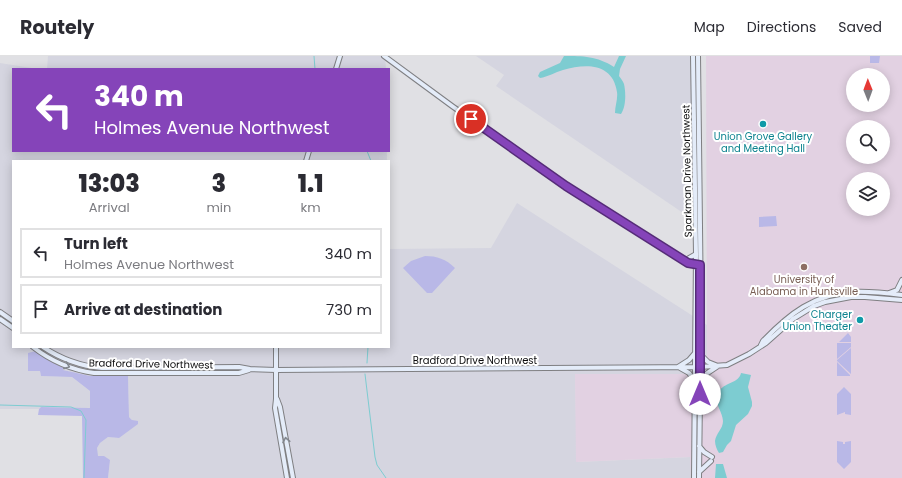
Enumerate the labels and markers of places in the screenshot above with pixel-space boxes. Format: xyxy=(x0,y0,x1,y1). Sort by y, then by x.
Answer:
pin xyxy=(454,102,488,136)
marker: Union Grove Gallery and Meeting Hall xyxy=(758,119,768,129)
place label: Union Grove Gallery and Meeting Hall xyxy=(714,129,813,156)
marker: University of Alabama in Huntsville xyxy=(799,262,809,272)
place label: University of Alabama in Huntsville xyxy=(750,272,858,299)
place label: Charger Union Theater xyxy=(783,307,852,334)
marker: Charger Union Theater xyxy=(855,315,865,325)

